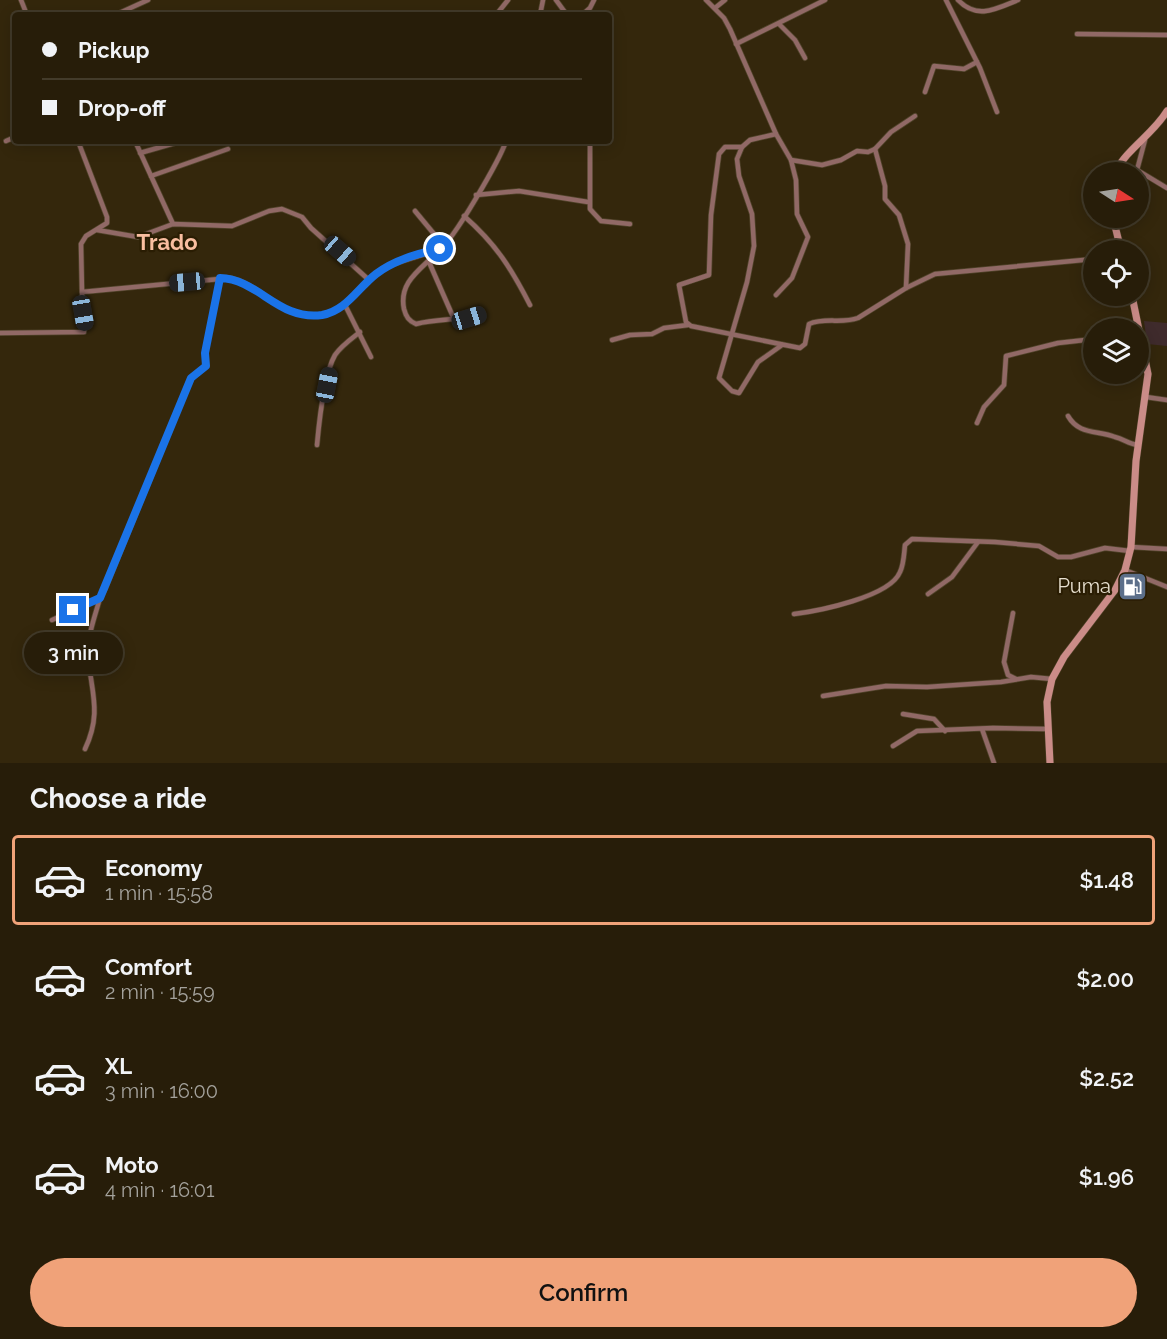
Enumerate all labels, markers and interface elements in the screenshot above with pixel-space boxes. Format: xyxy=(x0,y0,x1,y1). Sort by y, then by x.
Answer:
text: Pickup xyxy=(78,37,150,63)
text: Drop-off xyxy=(78,95,166,121)
north arrow xyxy=(1083,162,1149,228)
map controls xyxy=(1083,162,1149,384)
district label: Trado xyxy=(136,229,198,255)
car xyxy=(321,232,359,270)
route start xyxy=(426,235,453,262)
button: locate xyxy=(1083,240,1149,306)
car xyxy=(168,271,206,293)
car xyxy=(71,294,95,332)
car xyxy=(449,304,489,332)
button: layers xyxy=(1083,318,1149,384)
car xyxy=(315,366,339,404)
fuel station icon: Puma xyxy=(1116,570,1148,602)
place label: Puma xyxy=(1057,574,1111,598)
route end xyxy=(59,596,86,623)
callout: 3 min xyxy=(23,631,122,673)
text: 3 min xyxy=(48,641,99,665)
text: Choose a ride xyxy=(30,783,206,814)
icon: car xyxy=(33,853,87,907)
text: Economy xyxy=(105,855,203,881)
text: $1.48 xyxy=(1080,867,1134,893)
text: 1 min · 15:58 xyxy=(105,881,213,905)
icon: car xyxy=(33,952,87,1006)
text: Comfort xyxy=(105,954,192,980)
text: $2.00 xyxy=(1076,966,1134,992)
text: 2 min · 15:59 xyxy=(105,980,215,1004)
icon: car xyxy=(33,1051,87,1105)
text: XL xyxy=(105,1053,132,1079)
text: $2.52 xyxy=(1079,1065,1134,1091)
text: 3 min · 16:00 xyxy=(105,1079,218,1103)
icon: car xyxy=(33,1150,87,1204)
text: Moto xyxy=(105,1152,159,1178)
text: $1.96 xyxy=(1079,1164,1134,1190)
text: 4 min · 16:01 xyxy=(105,1178,215,1202)
button: Confirm xyxy=(30,1258,1137,1327)

